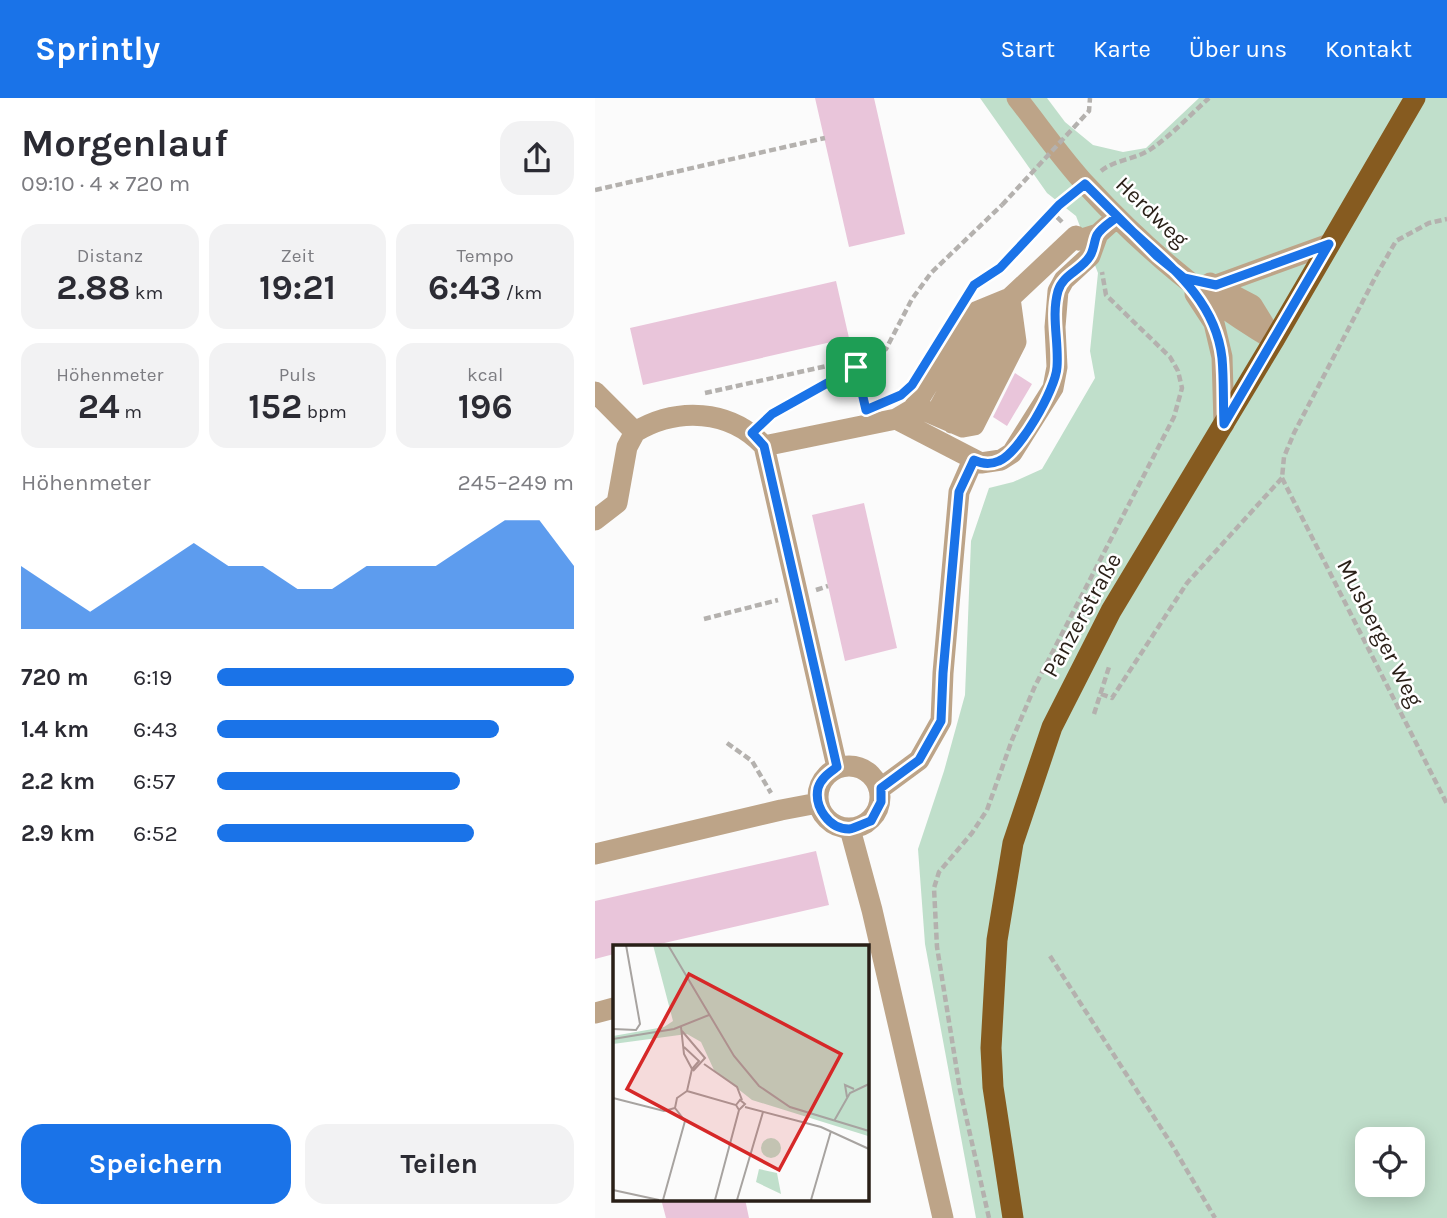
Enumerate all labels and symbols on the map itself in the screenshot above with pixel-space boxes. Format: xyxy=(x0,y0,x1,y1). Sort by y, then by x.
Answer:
street label: Herdweg xyxy=(1110,171,1194,253)
pin xyxy=(826,337,886,397)
street label: Panzerstraße xyxy=(1037,548,1127,682)
street label: Musberger Weg xyxy=(1331,555,1429,711)
inset map xyxy=(613,945,868,1200)

